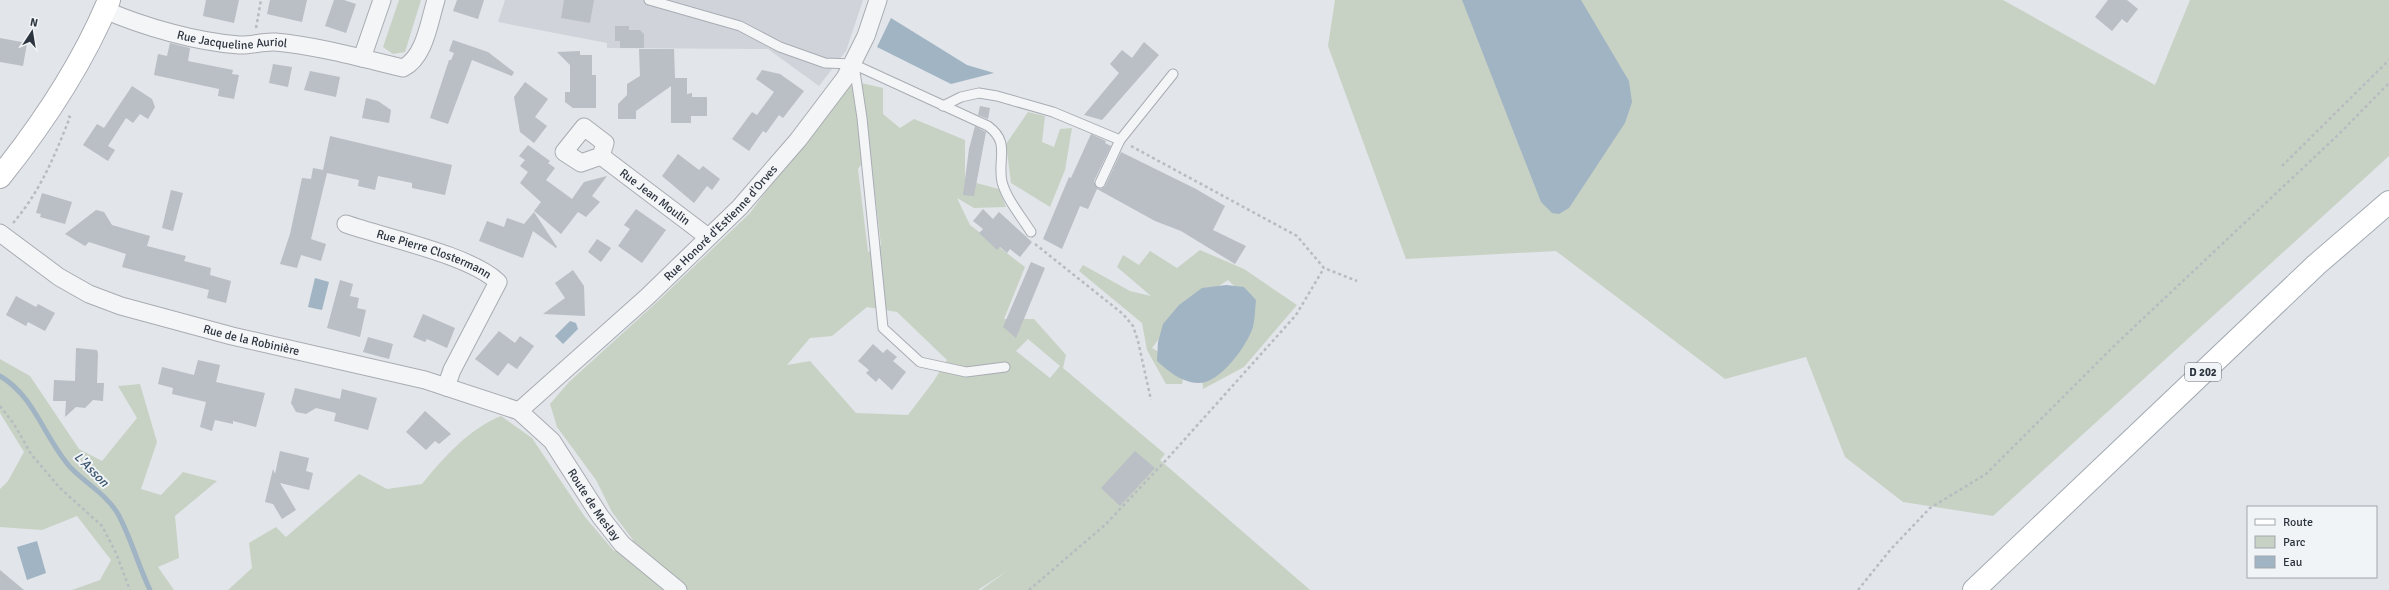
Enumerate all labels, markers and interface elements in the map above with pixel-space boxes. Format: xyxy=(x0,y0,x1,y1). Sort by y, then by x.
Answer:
north arrow xyxy=(12,12,52,52)
text: N xyxy=(29,16,39,30)
street label: Rue Jacqueline Auriol xyxy=(175,28,289,53)
street label: Rue Honoré d'Estienne d'Orves xyxy=(661,162,781,284)
street label: Rue Jean Moulin xyxy=(616,166,693,229)
street label: Rue Pierre Clostermann xyxy=(375,227,494,282)
street label: Rue de la Robinière xyxy=(201,322,301,359)
road number: D 202 xyxy=(2185,363,2221,381)
water label: L'Asson xyxy=(71,449,113,491)
street label: Route de Meslay xyxy=(564,466,624,544)
legend xyxy=(2247,506,2377,578)
text: Route xyxy=(2283,515,2313,530)
text: Parc xyxy=(2283,535,2306,550)
text: Eau xyxy=(2283,555,2302,570)

